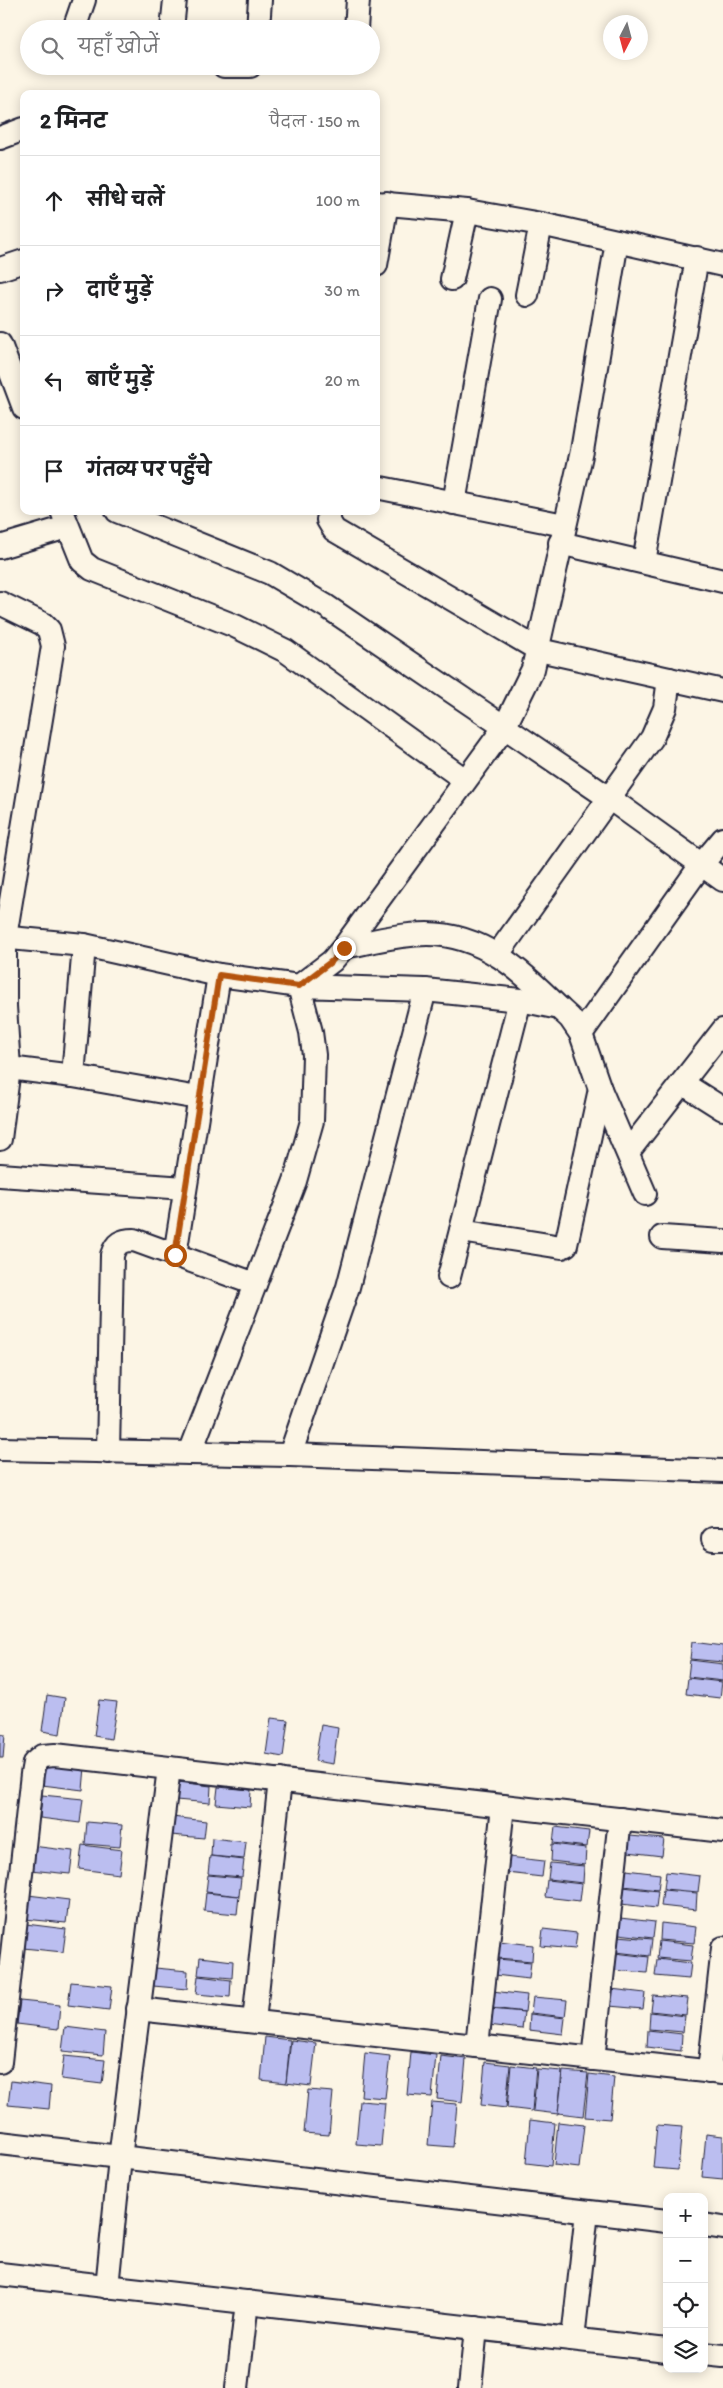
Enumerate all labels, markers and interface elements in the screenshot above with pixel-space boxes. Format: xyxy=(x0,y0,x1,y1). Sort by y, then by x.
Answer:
north arrow xyxy=(603,15,648,60)
search box xyxy=(20,20,380,75)
icon: search xyxy=(38,34,66,62)
text: यहाँ खोजें xyxy=(78,35,159,58)
text: 2 मिनट xyxy=(40,108,107,133)
text: पैदल · 150 m xyxy=(269,112,360,131)
icon: ahead xyxy=(40,187,68,215)
text: सीधे चलें xyxy=(87,188,164,211)
text: 100 m xyxy=(316,191,360,210)
icon: right xyxy=(40,277,68,305)
text: दाएँ मुड़ें xyxy=(87,278,153,301)
text: 30 m xyxy=(324,281,360,300)
icon: left xyxy=(40,367,68,395)
text: बाएँ मुड़ें xyxy=(87,368,153,391)
text: 20 m xyxy=(325,371,360,390)
icon: arrive xyxy=(40,457,68,485)
text: गंतव्य पर पहुँचे xyxy=(87,458,211,481)
route end xyxy=(333,937,356,960)
route start xyxy=(164,1244,187,1267)
map controls xyxy=(663,2193,708,2373)
button: + xyxy=(663,2193,708,2238)
button: − xyxy=(663,2238,708,2283)
button: locate xyxy=(663,2283,708,2328)
button: layers xyxy=(663,2328,708,2373)

